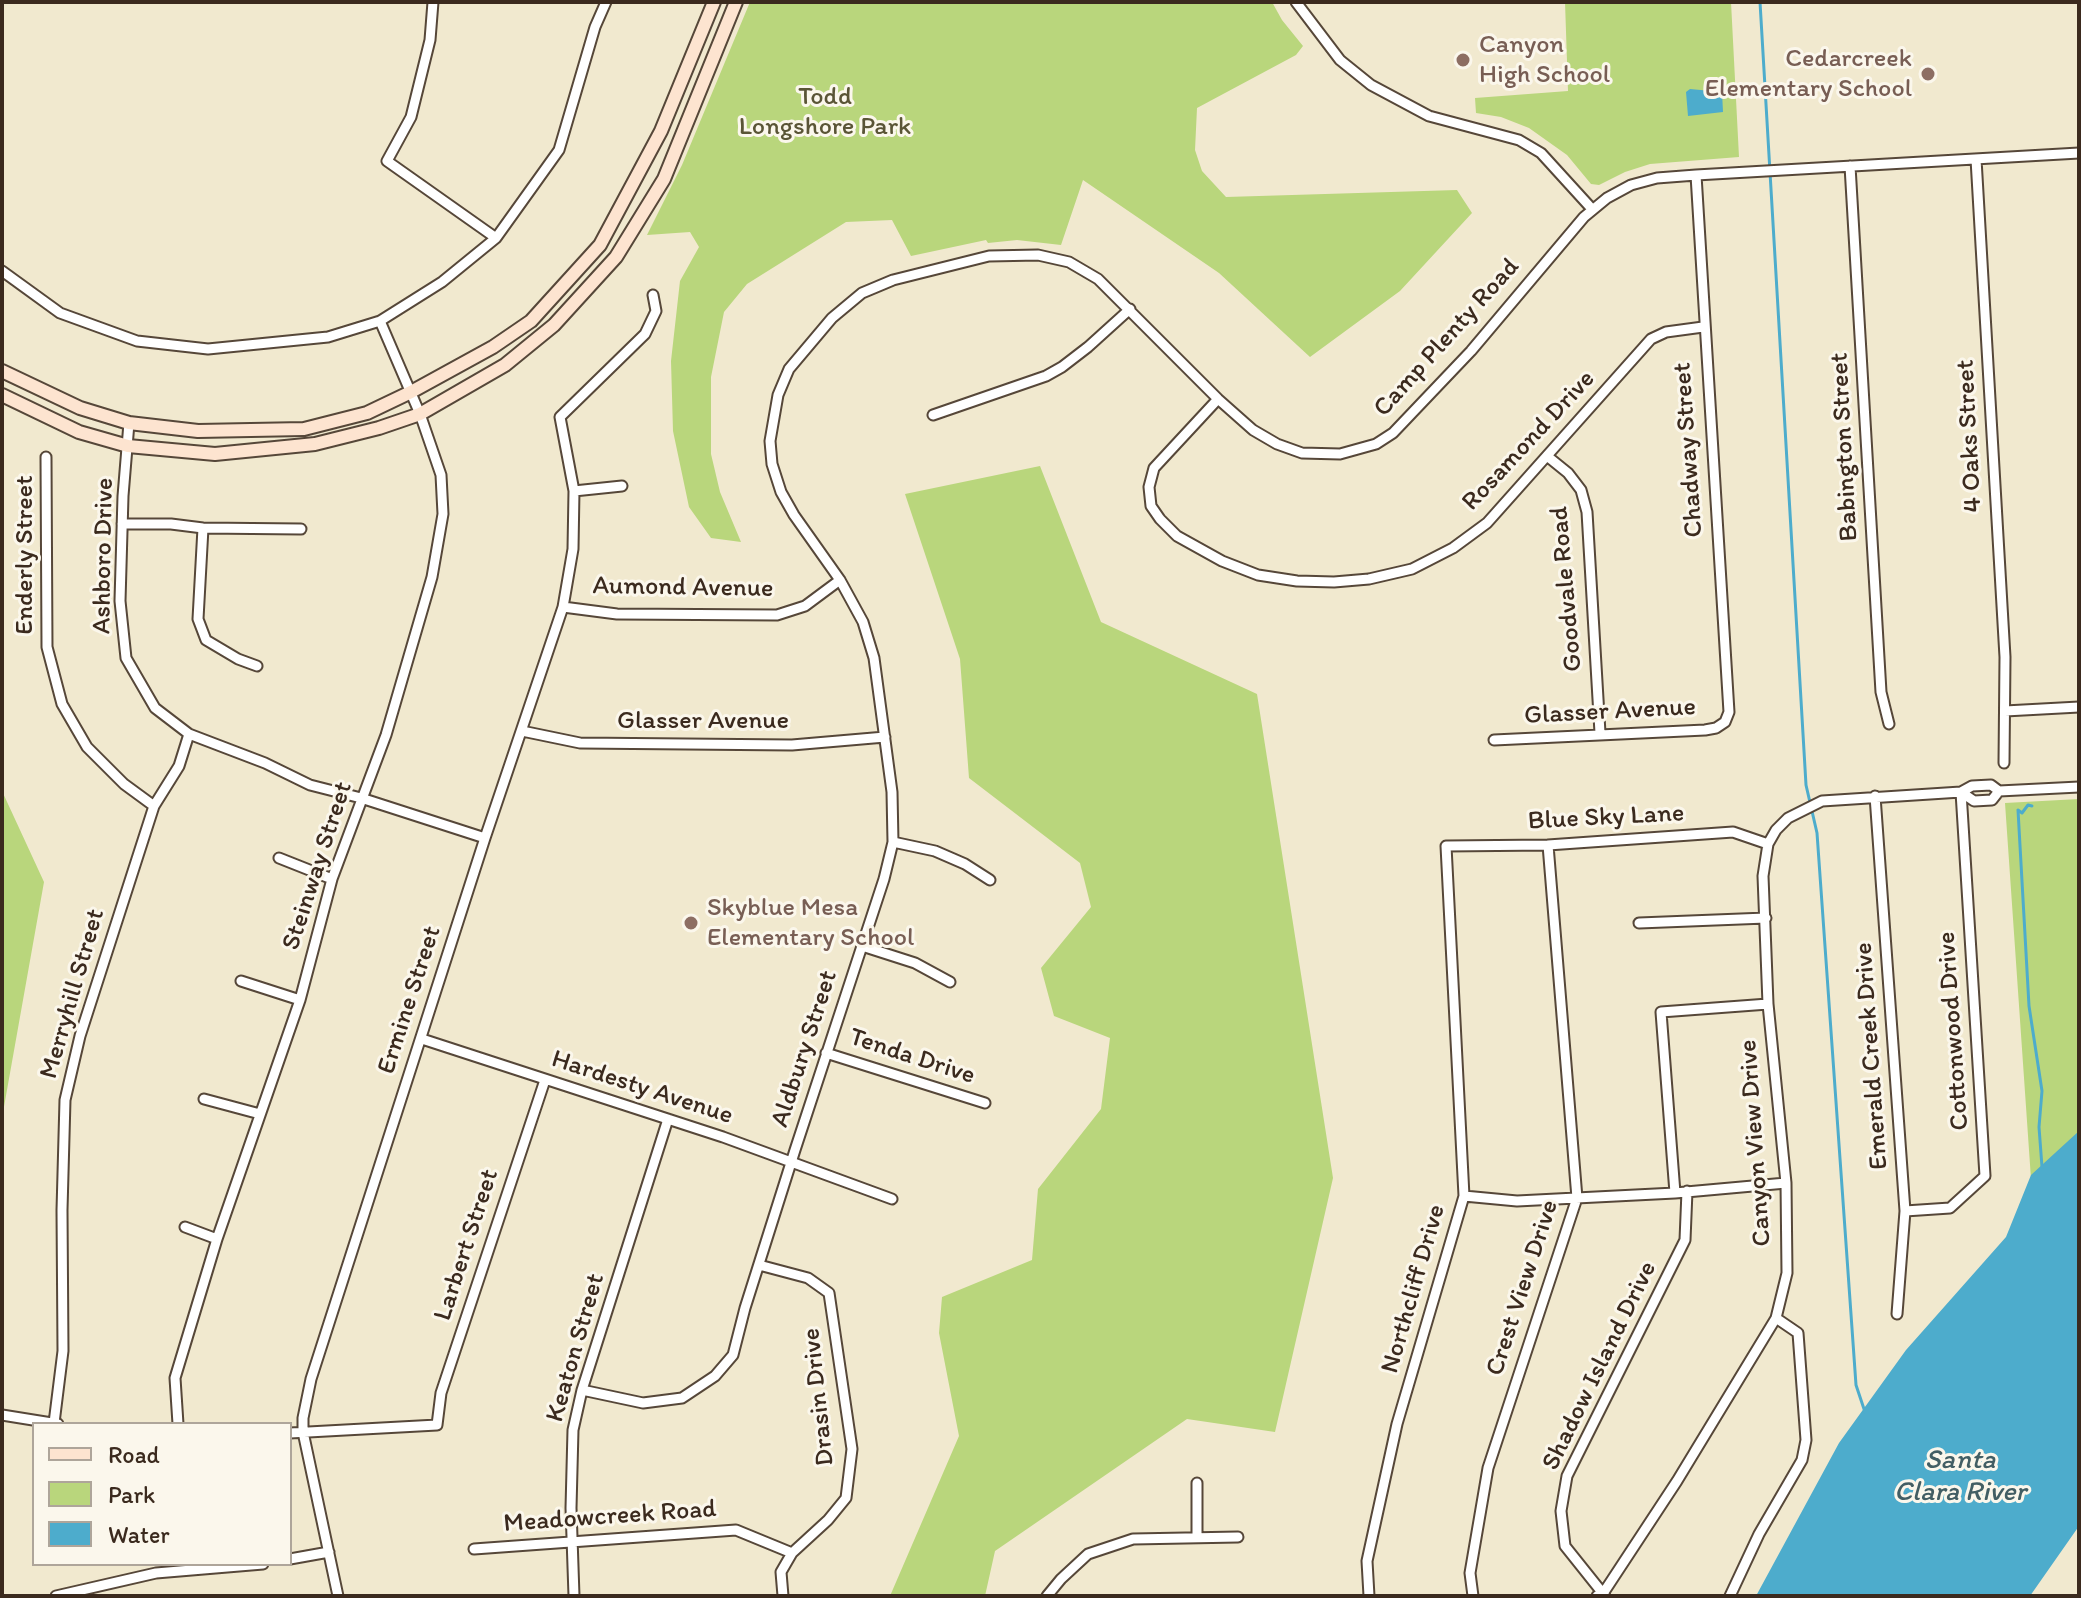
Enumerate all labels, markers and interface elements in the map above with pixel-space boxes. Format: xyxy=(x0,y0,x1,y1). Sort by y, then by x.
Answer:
place label: Canyon High School xyxy=(1479,29,1610,90)
place label: Cedarcreek Elementary School xyxy=(1705,43,1912,104)
marker: Canyon High School xyxy=(1454,51,1472,69)
marker: Cedarcreek Elementary School xyxy=(1919,65,1937,83)
park label: Todd Longshore Park xyxy=(739,81,911,142)
street label: Camp Plenty Road xyxy=(1367,252,1527,424)
street label: Babington Street xyxy=(1824,352,1866,542)
street label: 4 Oaks Street xyxy=(1950,359,1990,513)
street label: Chadway Street xyxy=(1667,361,1711,539)
street label: Rosamond Drive xyxy=(1456,364,1602,518)
street label: Enderly Street xyxy=(9,475,41,635)
street label: Ashboro Drive xyxy=(87,478,121,634)
street label: Goodvale Road xyxy=(1544,505,1590,673)
street label: Aumond Avenue xyxy=(592,571,774,605)
street label: Glasser Avenue xyxy=(1523,692,1697,732)
street label: Glasser Avenue xyxy=(617,705,789,737)
street label: Steinway Street xyxy=(276,778,360,954)
street label: Blue Sky Lane xyxy=(1527,798,1685,838)
place label: Skyblue Mesa Elementary School xyxy=(707,892,914,954)
street label: Merryhill Street xyxy=(34,905,112,1083)
marker: Skyblue Mesa Elementary School xyxy=(682,914,700,932)
street label: Ermine Street xyxy=(371,922,449,1078)
street label: Cottonwood Drive xyxy=(1931,931,1977,1131)
street label: Emerald Creek Drive xyxy=(1848,941,1896,1171)
street label: Aldbury Street xyxy=(765,967,845,1131)
street label: Tenda Drive xyxy=(845,1022,979,1092)
street label: Canyon View Drive xyxy=(1733,1038,1779,1248)
street label: Hardesty Avenue xyxy=(547,1044,737,1132)
street label: Larbert Street xyxy=(428,1165,506,1325)
street label: Crest View Drive xyxy=(1480,1196,1566,1380)
street label: Northcliff Drive xyxy=(1375,1201,1453,1377)
street label: Shadow Island Drive xyxy=(1536,1256,1664,1476)
street label: Keaton Street xyxy=(540,1270,612,1426)
street label: Drasin Drive xyxy=(796,1327,842,1467)
legend xyxy=(32,1422,292,1566)
text: Road xyxy=(108,1440,160,1469)
water label: Santa Clara River xyxy=(1894,1444,2026,1510)
text: Park xyxy=(108,1480,155,1509)
street label: Meadowcreek Road xyxy=(503,1494,717,1540)
text: Water xyxy=(108,1520,170,1549)

